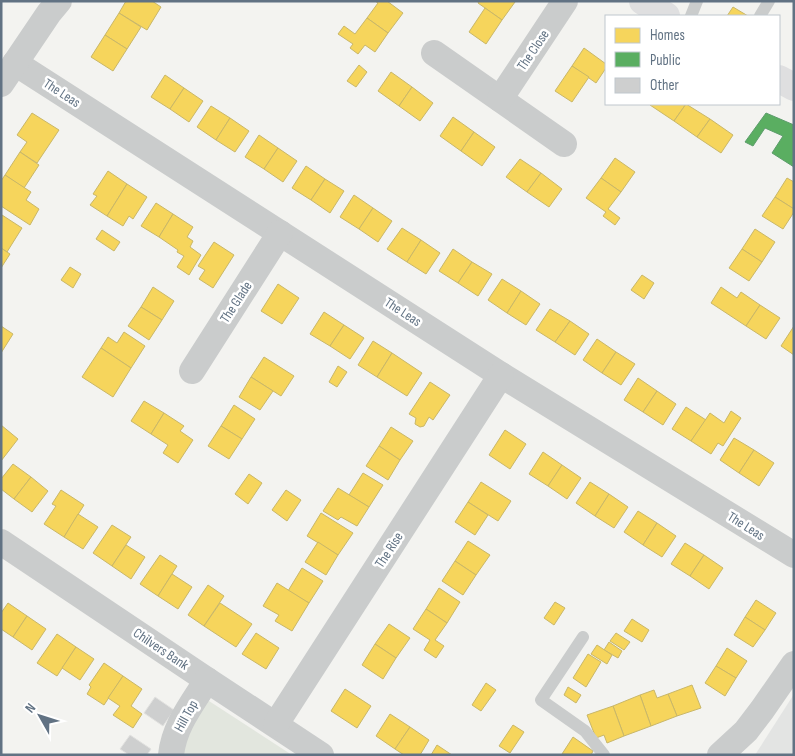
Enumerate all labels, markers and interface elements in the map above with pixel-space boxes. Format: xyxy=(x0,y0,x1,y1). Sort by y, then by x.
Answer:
legend xyxy=(605,15,780,105)
street label: The Close xyxy=(513,26,553,74)
text: Homes xyxy=(650,26,685,45)
text: Public xyxy=(650,51,681,70)
street label: The Leas xyxy=(40,75,84,111)
text: Other xyxy=(650,76,679,95)
street label: The Glade xyxy=(216,278,256,326)
street label: The Leas xyxy=(381,294,425,330)
street label: The Leas xyxy=(724,508,768,544)
street label: The Rise xyxy=(371,529,407,571)
street label: Chilvers Bank xyxy=(130,624,192,674)
north arrow xyxy=(15,691,65,741)
street label: Hill Top xyxy=(170,697,202,735)
text: N xyxy=(21,700,39,716)

